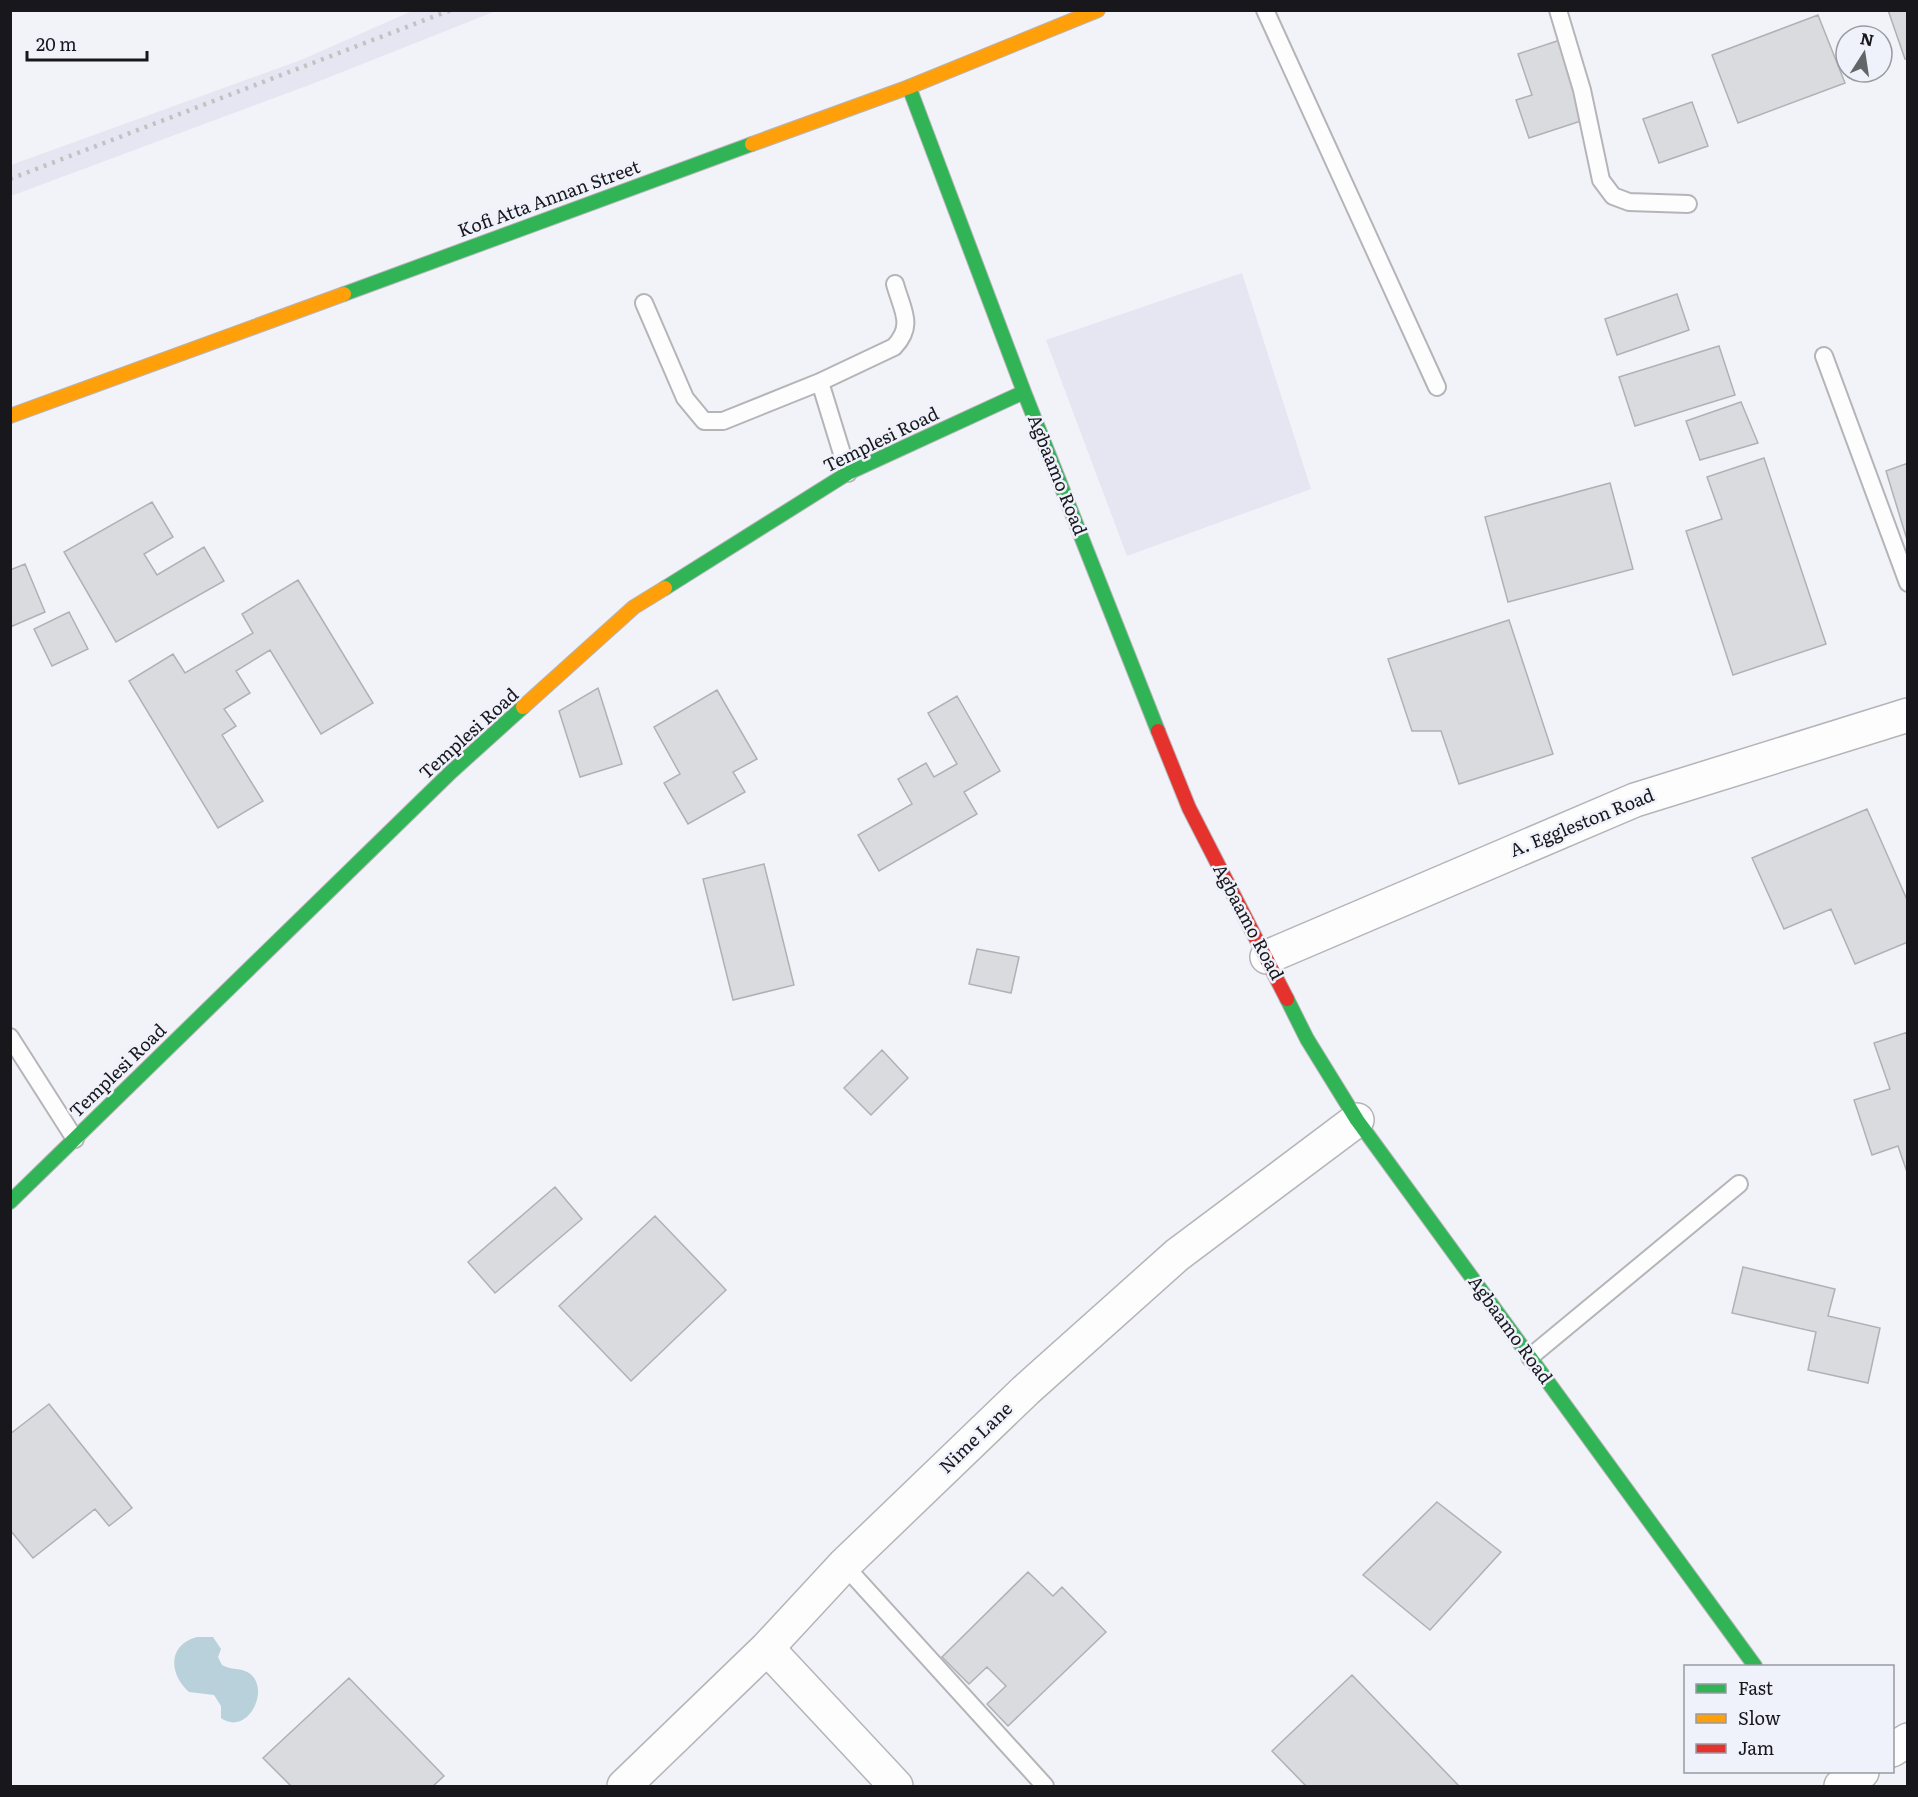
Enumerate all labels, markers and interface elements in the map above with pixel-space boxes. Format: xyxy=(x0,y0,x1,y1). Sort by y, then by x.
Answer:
scale bar xyxy=(27,24,147,62)
north arrow xyxy=(1834,24,1894,84)
text: N xyxy=(1858,25,1876,51)
text: 20 m xyxy=(36,30,77,57)
street label: Kofi Atta Annan Street xyxy=(454,152,644,243)
street label: Templesi Road xyxy=(818,399,943,478)
street label: Agbaamo Road xyxy=(1022,410,1095,539)
street label: Templesi Road xyxy=(412,681,524,785)
street label: A. Eggleston Road xyxy=(1505,780,1658,863)
street label: Agbaamo Road xyxy=(1207,858,1291,984)
street label: Templesi Road xyxy=(62,1017,172,1123)
street label: Agbaamo Road xyxy=(1463,1269,1560,1389)
street label: Nime Lane xyxy=(932,1395,1018,1479)
legend xyxy=(1684,1665,1894,1773)
text: Fast xyxy=(1738,1674,1774,1701)
text: Slow xyxy=(1738,1704,1781,1731)
text: Jam xyxy=(1738,1734,1774,1761)

